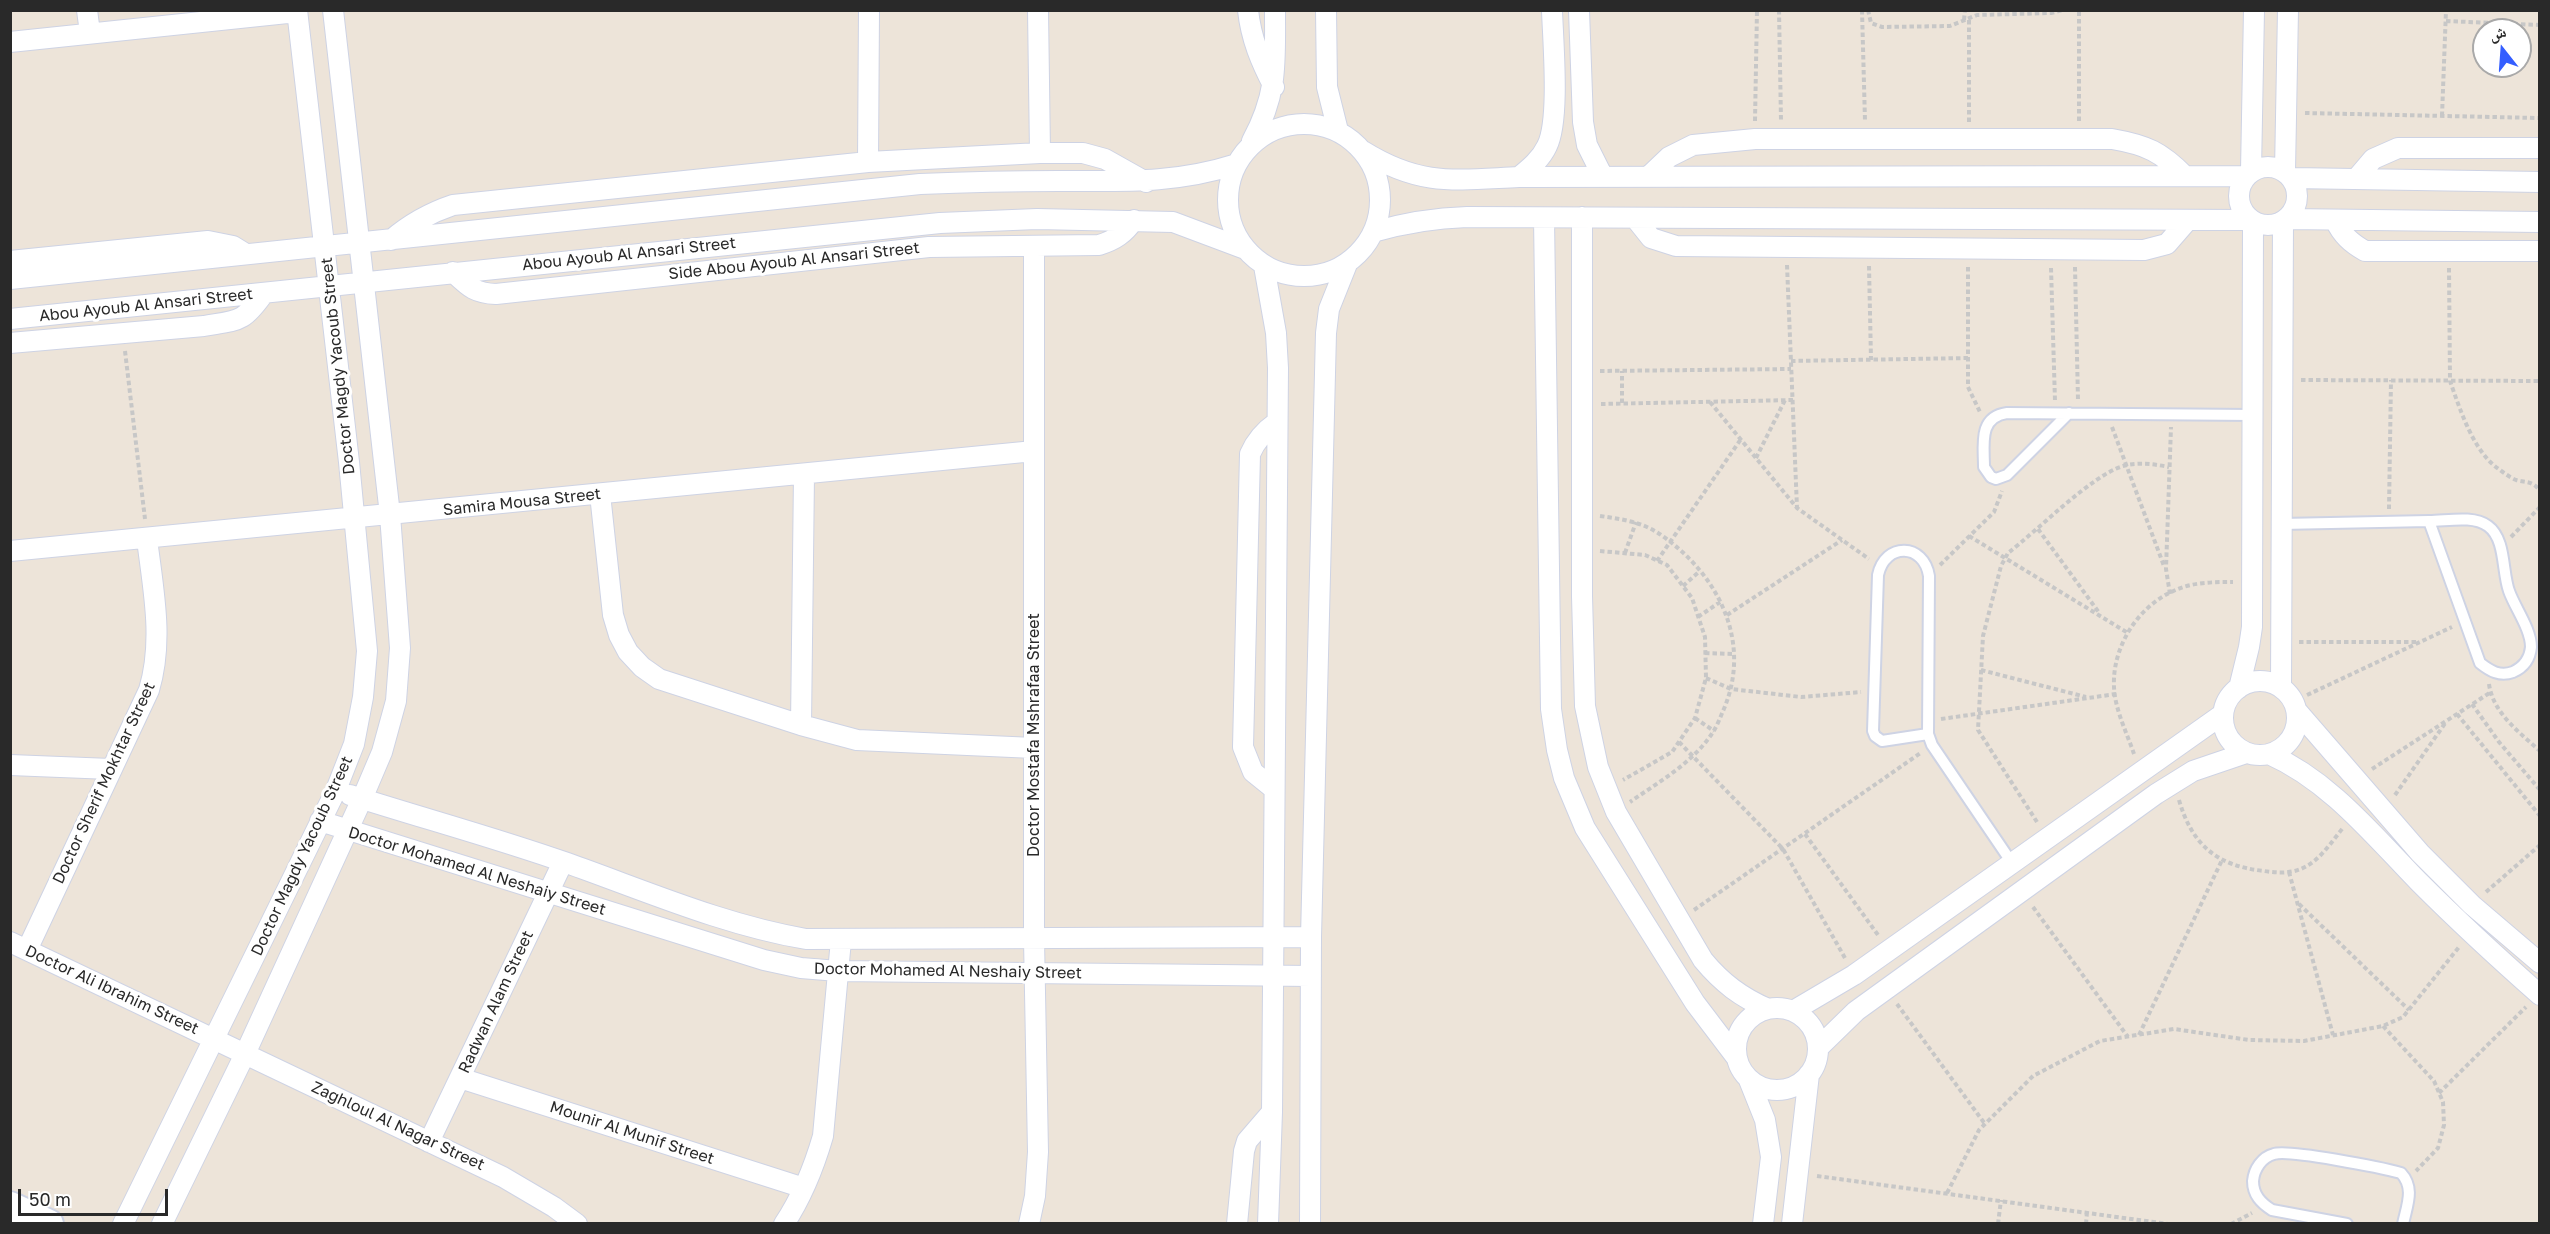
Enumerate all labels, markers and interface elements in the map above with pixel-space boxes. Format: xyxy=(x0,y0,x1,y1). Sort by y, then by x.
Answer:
north arrow xyxy=(2472,18,2532,78)
text: ش xyxy=(2486,21,2508,45)
street label: Abou Ayoub Al Ansari Street xyxy=(521,233,737,275)
street label: Side Abou Ayoub Al Ansari Street xyxy=(667,238,921,284)
street label: Doctor Magdy Yacoub Street xyxy=(317,256,359,476)
street label: Abou Ayoub Al Ansari Street xyxy=(38,284,254,326)
street label: Samira Mousa Street xyxy=(442,484,602,520)
street label: Doctor Mostafa Mshrafaa Street xyxy=(1024,613,1044,857)
street label: Doctor Sherif Mokhtar Street xyxy=(49,679,159,887)
street label: Doctor Magdy Yacoub Street xyxy=(247,753,357,959)
street label: Doctor Mohamed Al Neshaiy Street xyxy=(346,823,608,919)
street label: Radwan Alam Street xyxy=(455,928,537,1076)
street label: Doctor Ali Ibrahim Street xyxy=(22,941,202,1039)
street label: Doctor Mohamed Al Neshaiy Street xyxy=(814,959,1082,983)
street label: Zaghloul Al Nagar Street xyxy=(308,1077,488,1175)
street label: Mounir Al Munif Street xyxy=(547,1097,717,1169)
scale bar xyxy=(21,1177,171,1215)
text: 50 m xyxy=(29,1188,71,1210)

